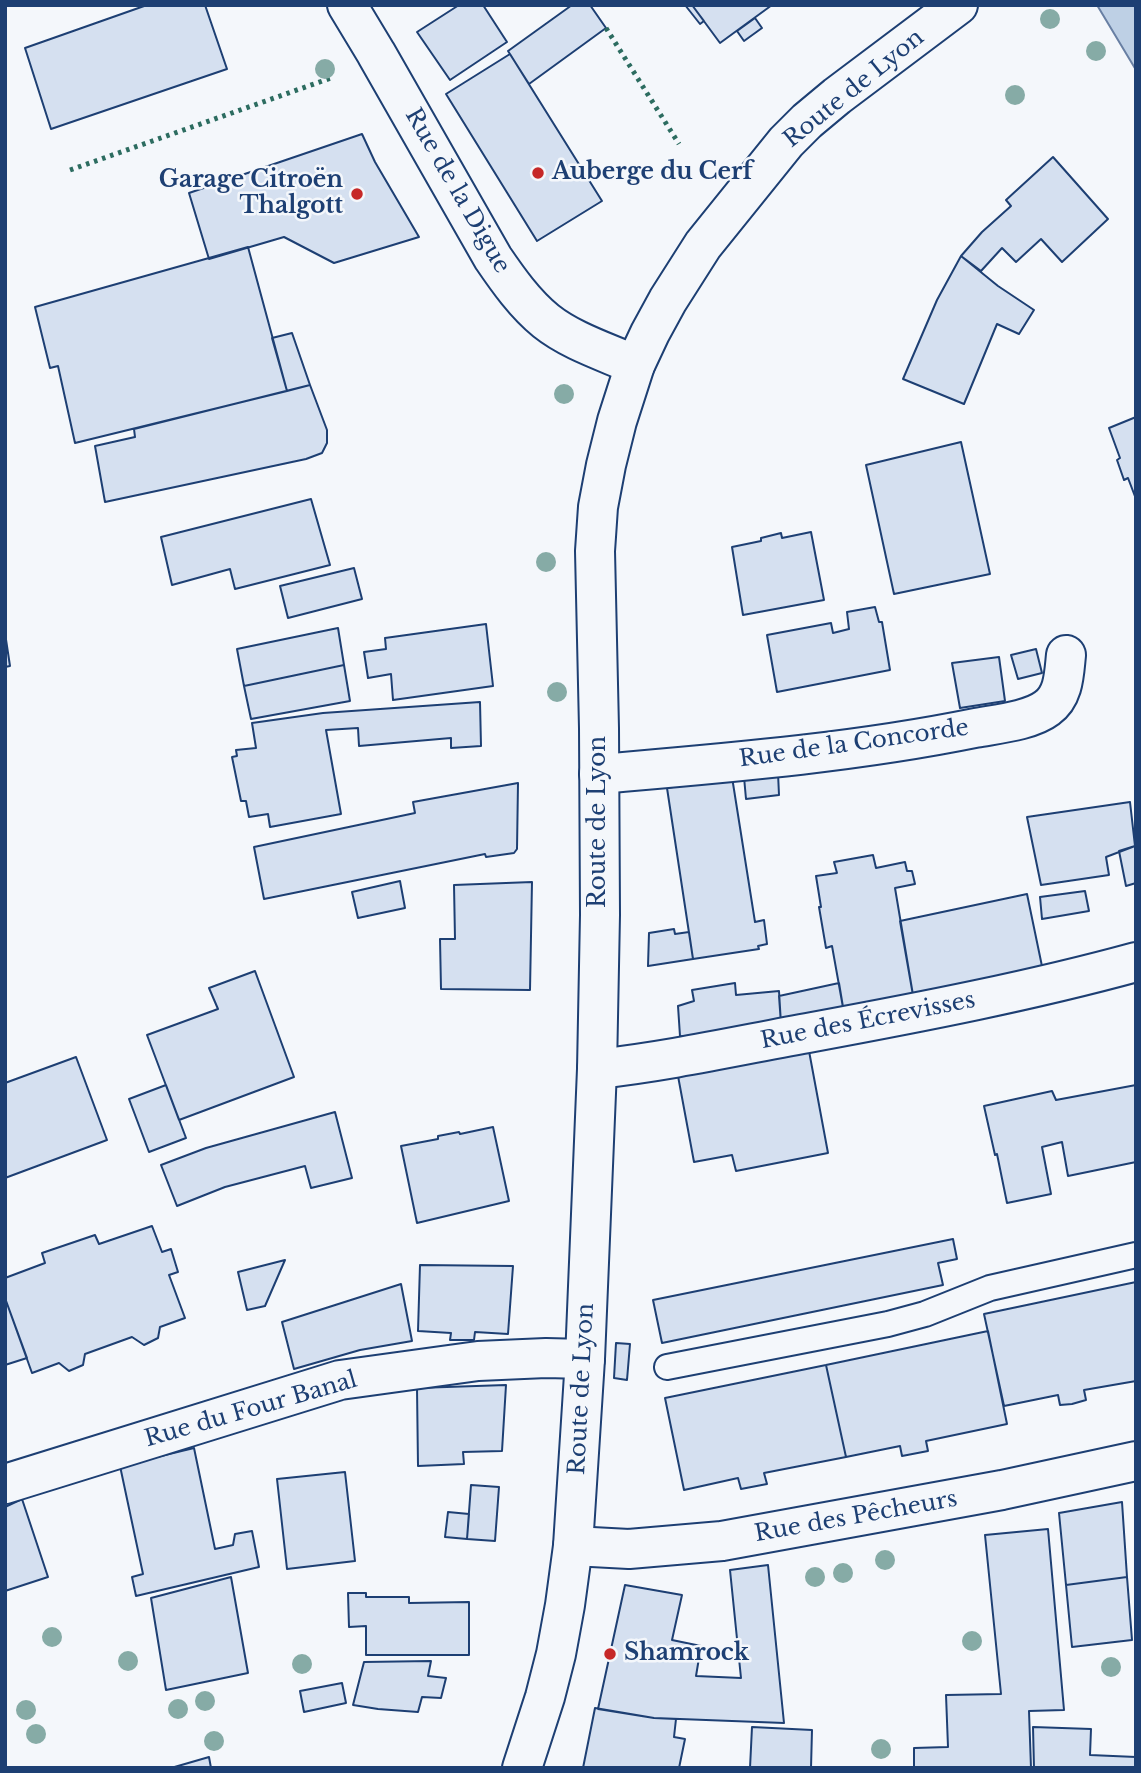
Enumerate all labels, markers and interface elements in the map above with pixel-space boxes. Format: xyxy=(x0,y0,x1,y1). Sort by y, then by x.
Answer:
street label: Route de Lyon xyxy=(778,24,930,154)
street label: Rue de la Digue xyxy=(399,104,515,278)
place label: Auberge du Cerf xyxy=(552,159,753,187)
marker: Auberge du Cerf xyxy=(530,165,546,181)
place label: Garage Citroën Thalgott xyxy=(159,167,343,221)
marker: Garage Citroën Thalgott xyxy=(349,186,365,202)
street label: Rue de la Concorde xyxy=(737,714,971,774)
street label: Route de Lyon xyxy=(585,736,613,908)
street label: Rue des Écrevisses xyxy=(758,987,978,1055)
street label: Route de Lyon xyxy=(564,1302,600,1476)
street label: Rue du Four Banal xyxy=(142,1366,360,1454)
street label: Rue des Pêcheurs xyxy=(752,1486,960,1548)
place label: Shamrock xyxy=(624,1640,749,1668)
marker: Shamrock xyxy=(602,1646,618,1662)

